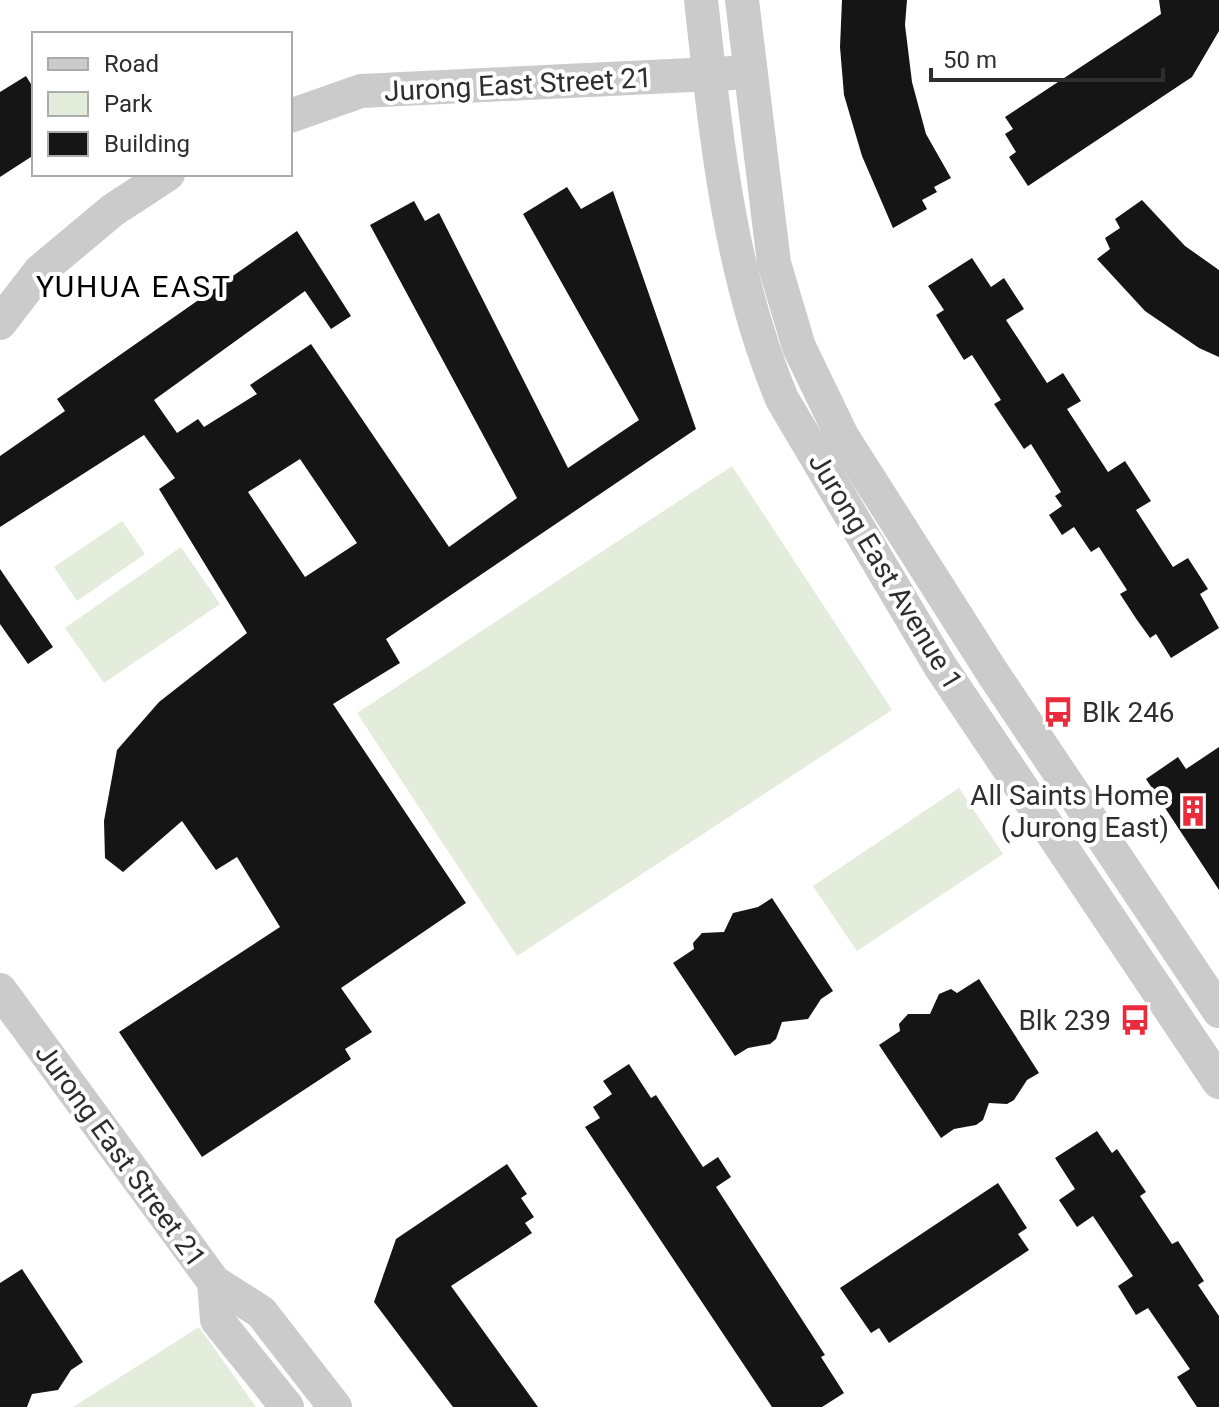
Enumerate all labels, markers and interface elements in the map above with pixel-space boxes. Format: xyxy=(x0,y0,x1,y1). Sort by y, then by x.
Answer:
legend xyxy=(32,32,292,176)
scale bar xyxy=(931,32,1163,82)
text: 50 m xyxy=(943,46,997,74)
text: Road xyxy=(104,50,159,78)
street label: Jurong East Street 21 xyxy=(383,61,653,108)
text: Park xyxy=(104,90,153,118)
text: Building xyxy=(104,130,190,158)
district label: YUHUA EAST xyxy=(36,269,232,304)
street label: Jurong East Avenue 1 xyxy=(802,447,969,696)
bus stop icon: Blk 246 xyxy=(1041,695,1075,729)
place label: Blk 246 xyxy=(1082,696,1175,729)
place label: All Saints Home (Jurong East) xyxy=(970,779,1169,844)
building icon: All Saints Home (Jurong East) xyxy=(1176,794,1210,828)
bus stop icon: Blk 239 xyxy=(1118,1003,1152,1037)
place label: Blk 239 xyxy=(1018,1004,1111,1037)
street label: Jurong East Street 21 xyxy=(28,1037,213,1273)

